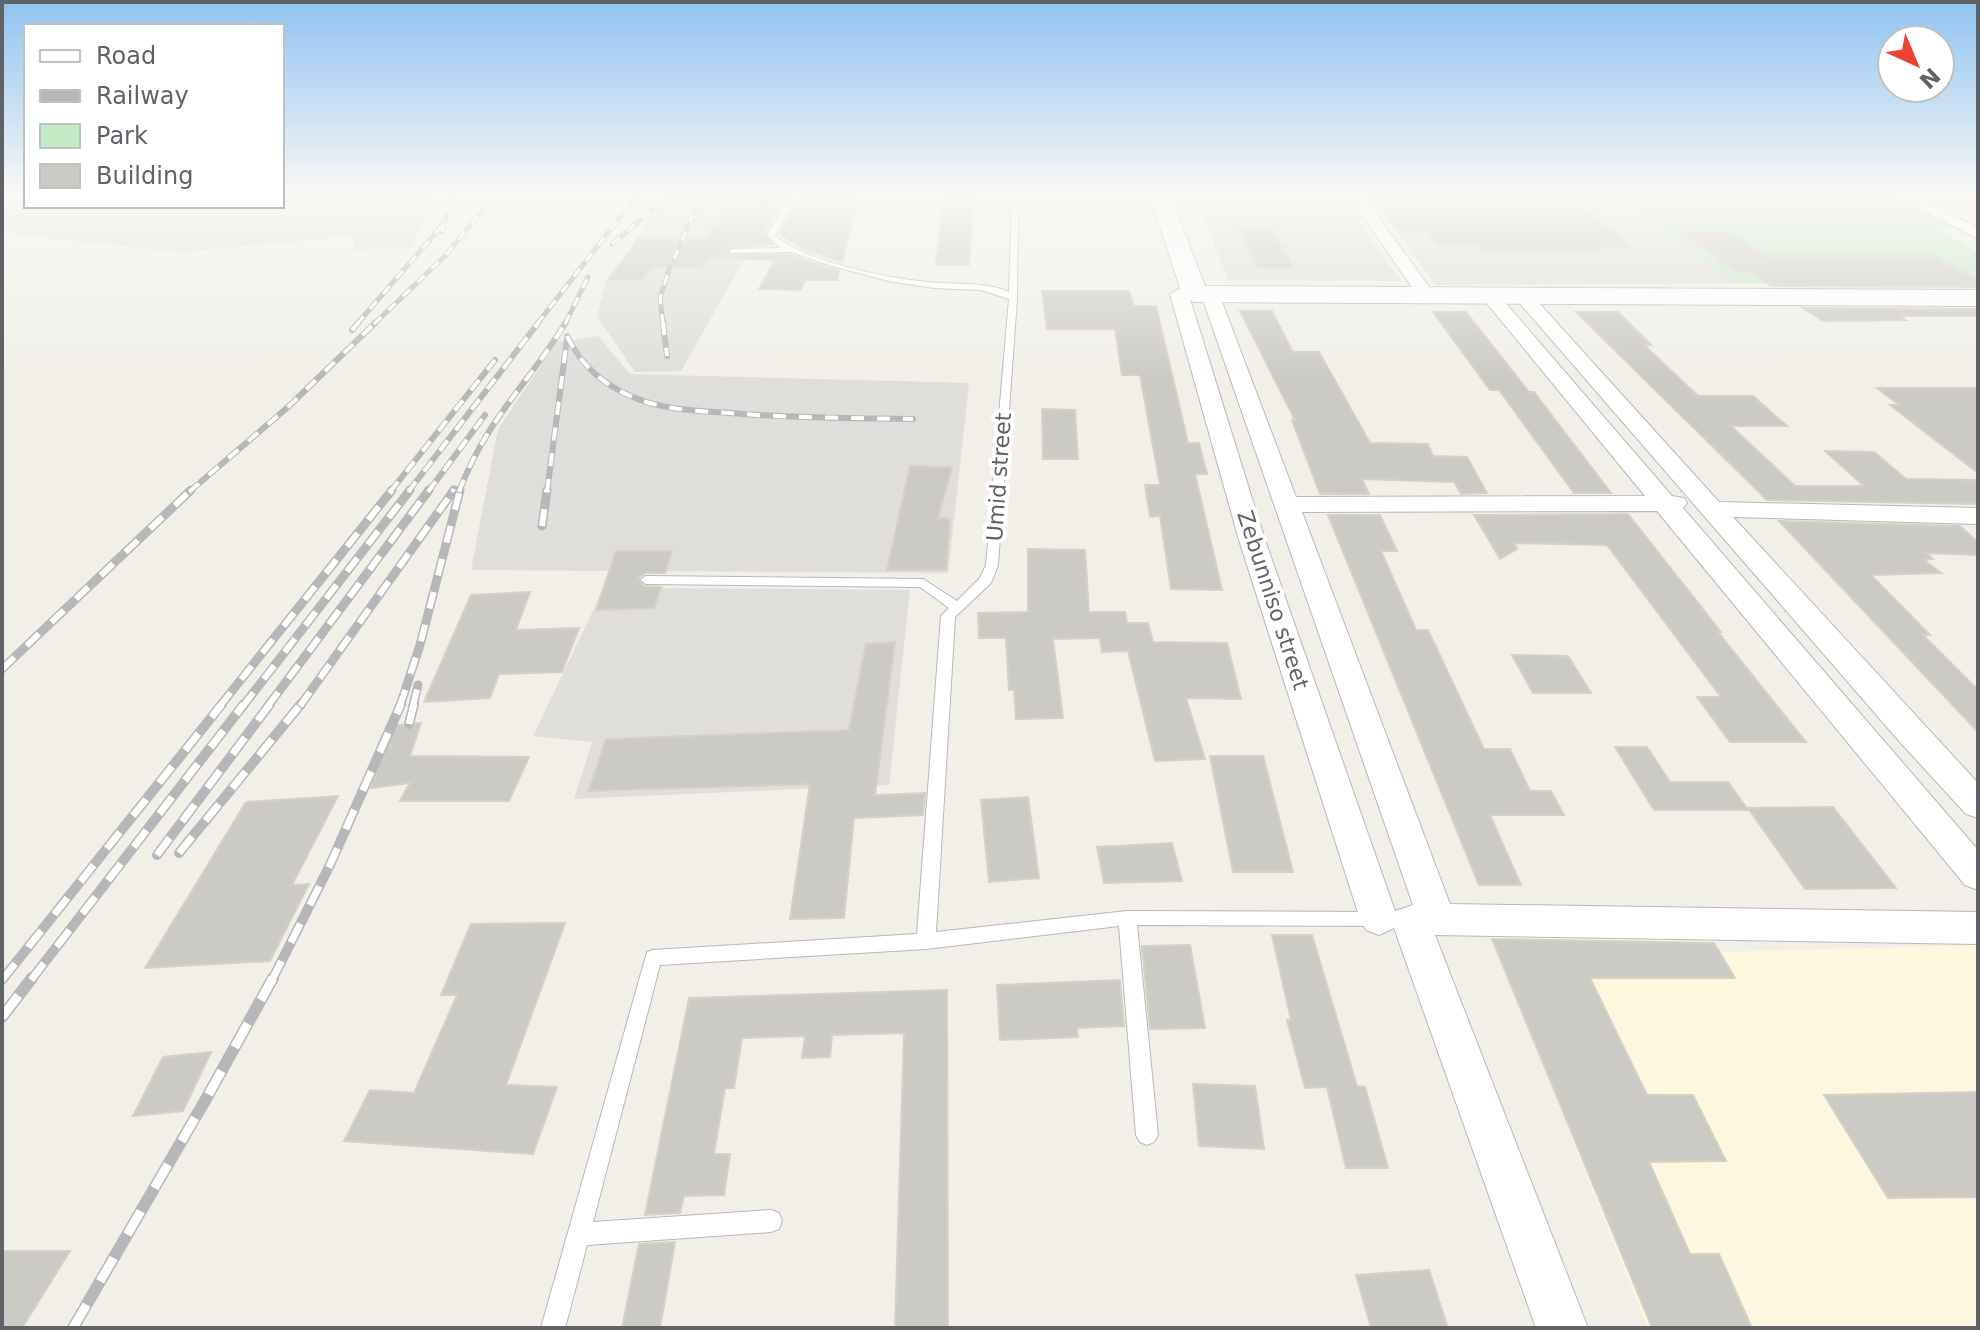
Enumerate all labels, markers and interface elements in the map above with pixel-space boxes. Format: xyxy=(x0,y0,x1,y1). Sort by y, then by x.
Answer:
legend xyxy=(24,24,284,208)
north arrow xyxy=(1876,24,1956,104)
text: Road xyxy=(96,42,156,70)
text: N xyxy=(1914,63,1945,93)
text: Railway xyxy=(96,82,189,110)
text: Park xyxy=(96,122,148,150)
text: Building xyxy=(96,162,193,190)
street label: Umid street xyxy=(982,411,1016,542)
street label: Zebunniso street xyxy=(1232,507,1314,693)

